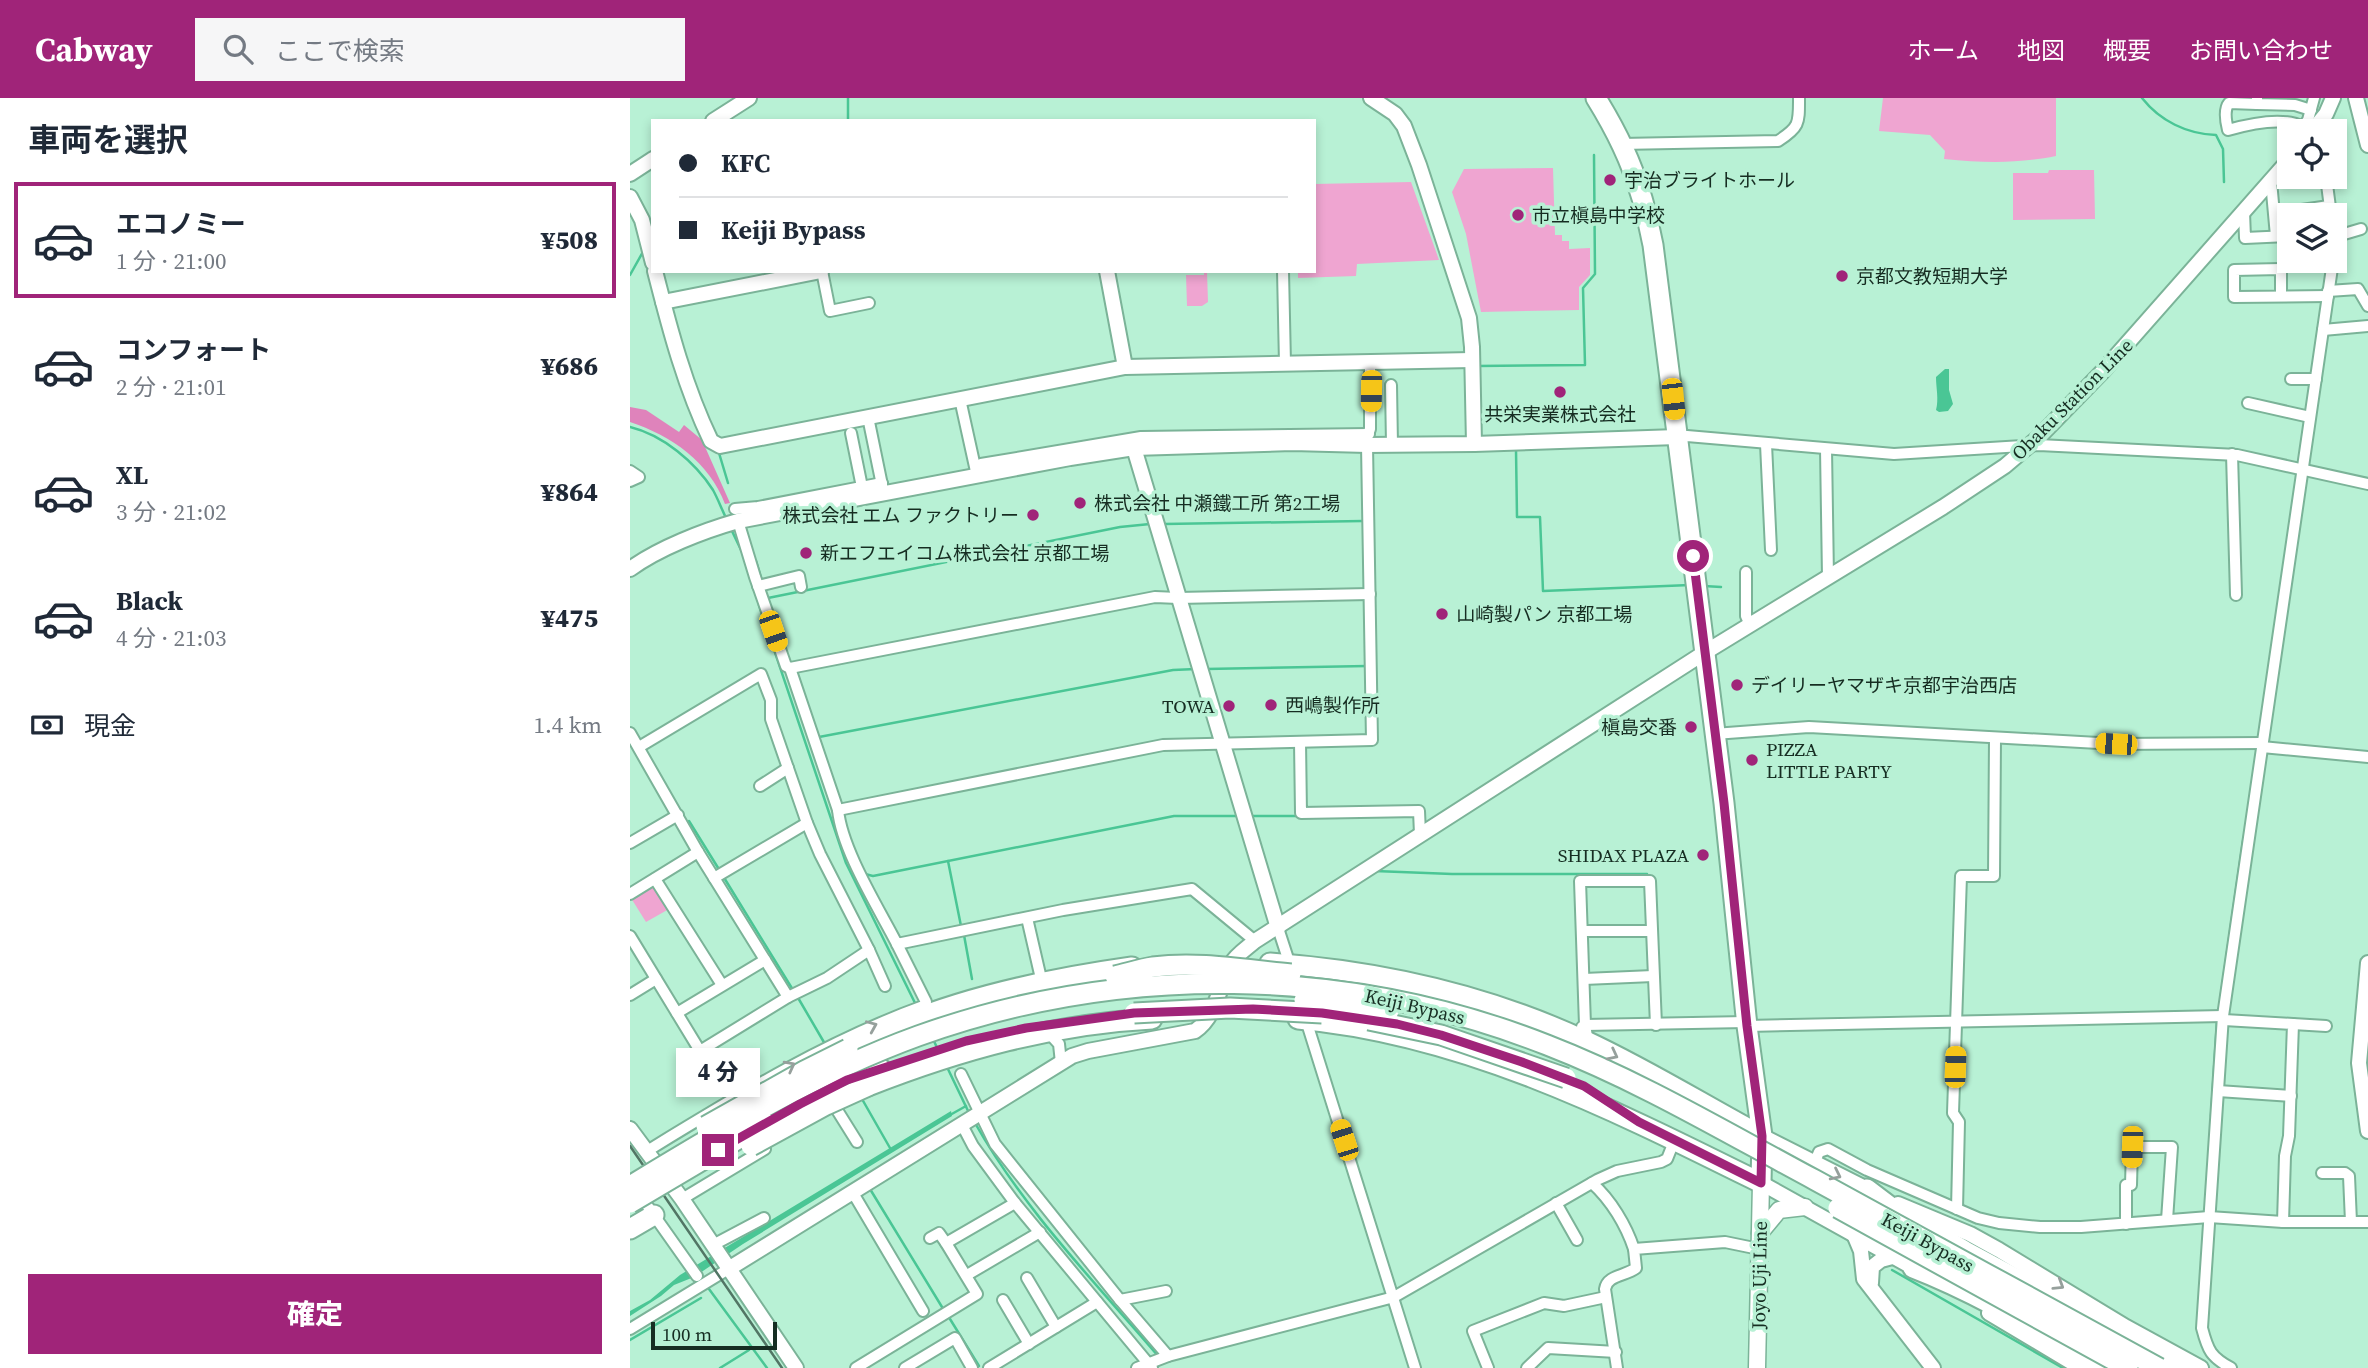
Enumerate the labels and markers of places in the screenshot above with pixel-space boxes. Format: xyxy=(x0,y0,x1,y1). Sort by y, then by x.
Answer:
place label: 宇治ブライトホール xyxy=(1624,167,1795,193)
marker: 宇治ブライトホール xyxy=(1602,172,1618,188)
place label: 市立槇島中学校 xyxy=(1532,202,1665,228)
marker: 市立槇島中学校 xyxy=(1510,207,1526,223)
place label: 京都文教短期大学 xyxy=(1856,263,2008,289)
marker: 京都文教短期大学 xyxy=(1834,268,1850,284)
marker: 共栄実業株式会社 xyxy=(1552,384,1568,400)
place label: 共栄実業株式会社 xyxy=(1484,401,1636,427)
place label: 株式会社 中瀬鐵工所 第2工場 xyxy=(1094,490,1340,516)
marker: 株式会社 中瀬鐵工所 第2工場 xyxy=(1072,495,1088,511)
place label: 株式会社 エム ファクトリー xyxy=(782,502,1019,528)
marker: 株式会社 エム ファクトリー xyxy=(1025,507,1041,523)
place label: 新エフエイコム株式会社 京都工場 xyxy=(820,540,1109,566)
marker: 新エフエイコム株式会社 京都工場 xyxy=(798,545,814,561)
place label: 山崎製パン 京都工場 xyxy=(1456,601,1632,627)
marker: 山崎製パン 京都工場 xyxy=(1434,606,1450,622)
place label: デイリーヤマザキ京都宇治西店 xyxy=(1751,672,2017,698)
marker: デイリーヤマザキ京都宇治西店 xyxy=(1729,677,1745,693)
place label: 西嶋製作所 xyxy=(1285,692,1380,718)
place label: TOWA xyxy=(1162,693,1215,719)
marker: 西嶋製作所 xyxy=(1263,697,1279,713)
marker: TOWA xyxy=(1221,698,1237,714)
place label: 槇島交番 xyxy=(1601,714,1677,740)
marker: 槇島交番 xyxy=(1683,719,1699,735)
place label: PIZZA LITTLE PARTY xyxy=(1766,736,1892,784)
marker: PIZZA LITTLE PARTY xyxy=(1744,752,1760,768)
place label: SHIDAX PLAZA xyxy=(1558,842,1689,868)
marker: SHIDAX PLAZA xyxy=(1695,847,1711,863)

